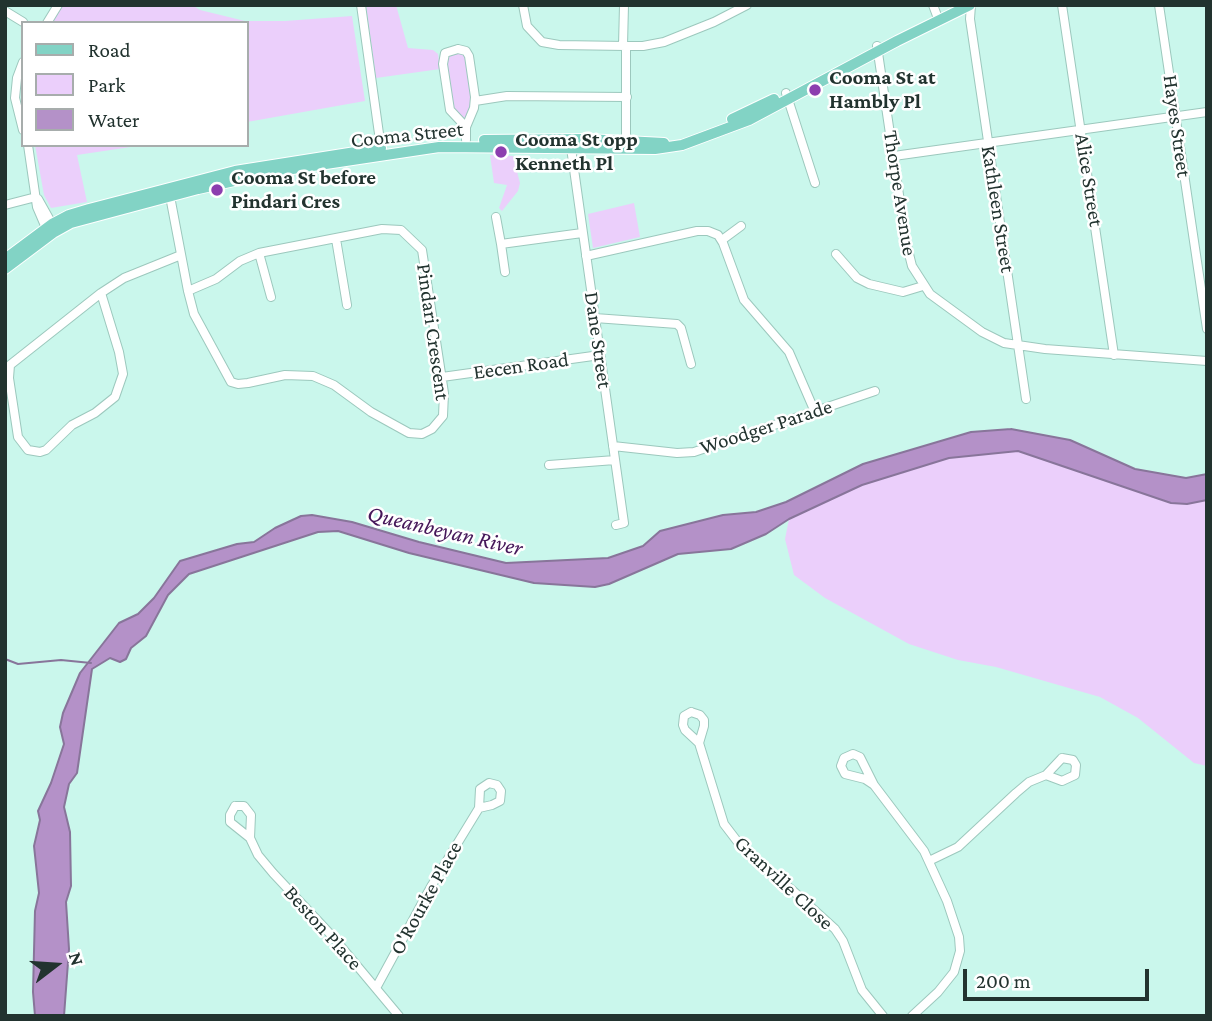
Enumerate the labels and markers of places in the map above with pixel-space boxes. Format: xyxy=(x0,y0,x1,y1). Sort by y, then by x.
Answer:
place label: Cooma St at Hambly Pl xyxy=(829,65,935,115)
marker: Cooma St at Hambly Pl xyxy=(807,82,823,98)
place label: Cooma St opp Kenneth Pl xyxy=(515,127,638,177)
marker: Cooma St opp Kenneth Pl xyxy=(493,144,509,160)
place label: Cooma St before Pindari Cres xyxy=(231,165,376,215)
marker: Cooma St before Pindari Cres xyxy=(209,182,225,198)

